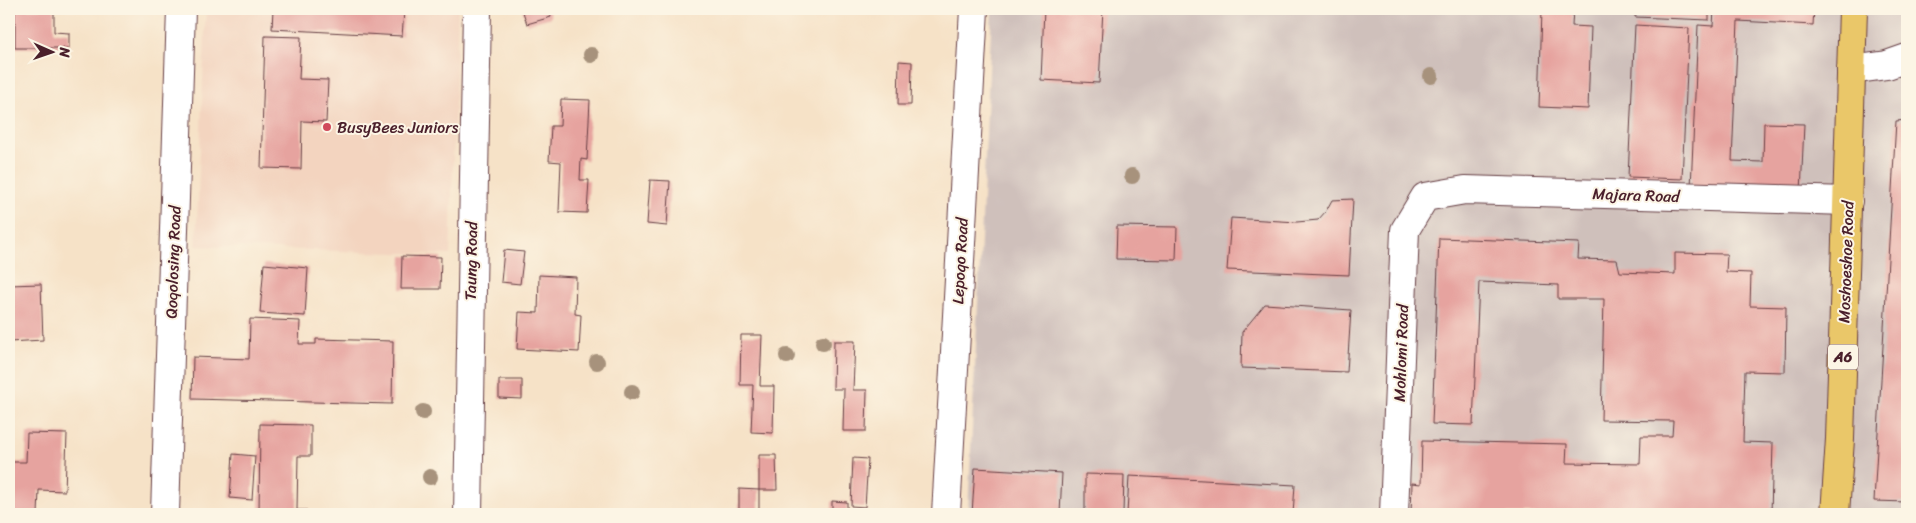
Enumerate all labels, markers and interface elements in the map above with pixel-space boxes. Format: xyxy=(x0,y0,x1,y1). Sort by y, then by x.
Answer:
north arrow xyxy=(28,28,78,78)
text: N xyxy=(52,46,77,58)
place label: BusyBees Juniors xyxy=(337,113,459,142)
marker: BusyBees Juniors xyxy=(321,121,333,133)
street label: Majara Road xyxy=(1592,179,1682,211)
street label: Moshoeshoe Road xyxy=(1829,199,1863,324)
street label: Qoqolosing Road xyxy=(157,203,190,319)
street label: Lepoqo Road xyxy=(943,216,977,305)
street label: Taung Road xyxy=(456,220,486,301)
street label: Mohlomi Road xyxy=(1385,302,1417,402)
road number: A6 xyxy=(1828,344,1858,370)

